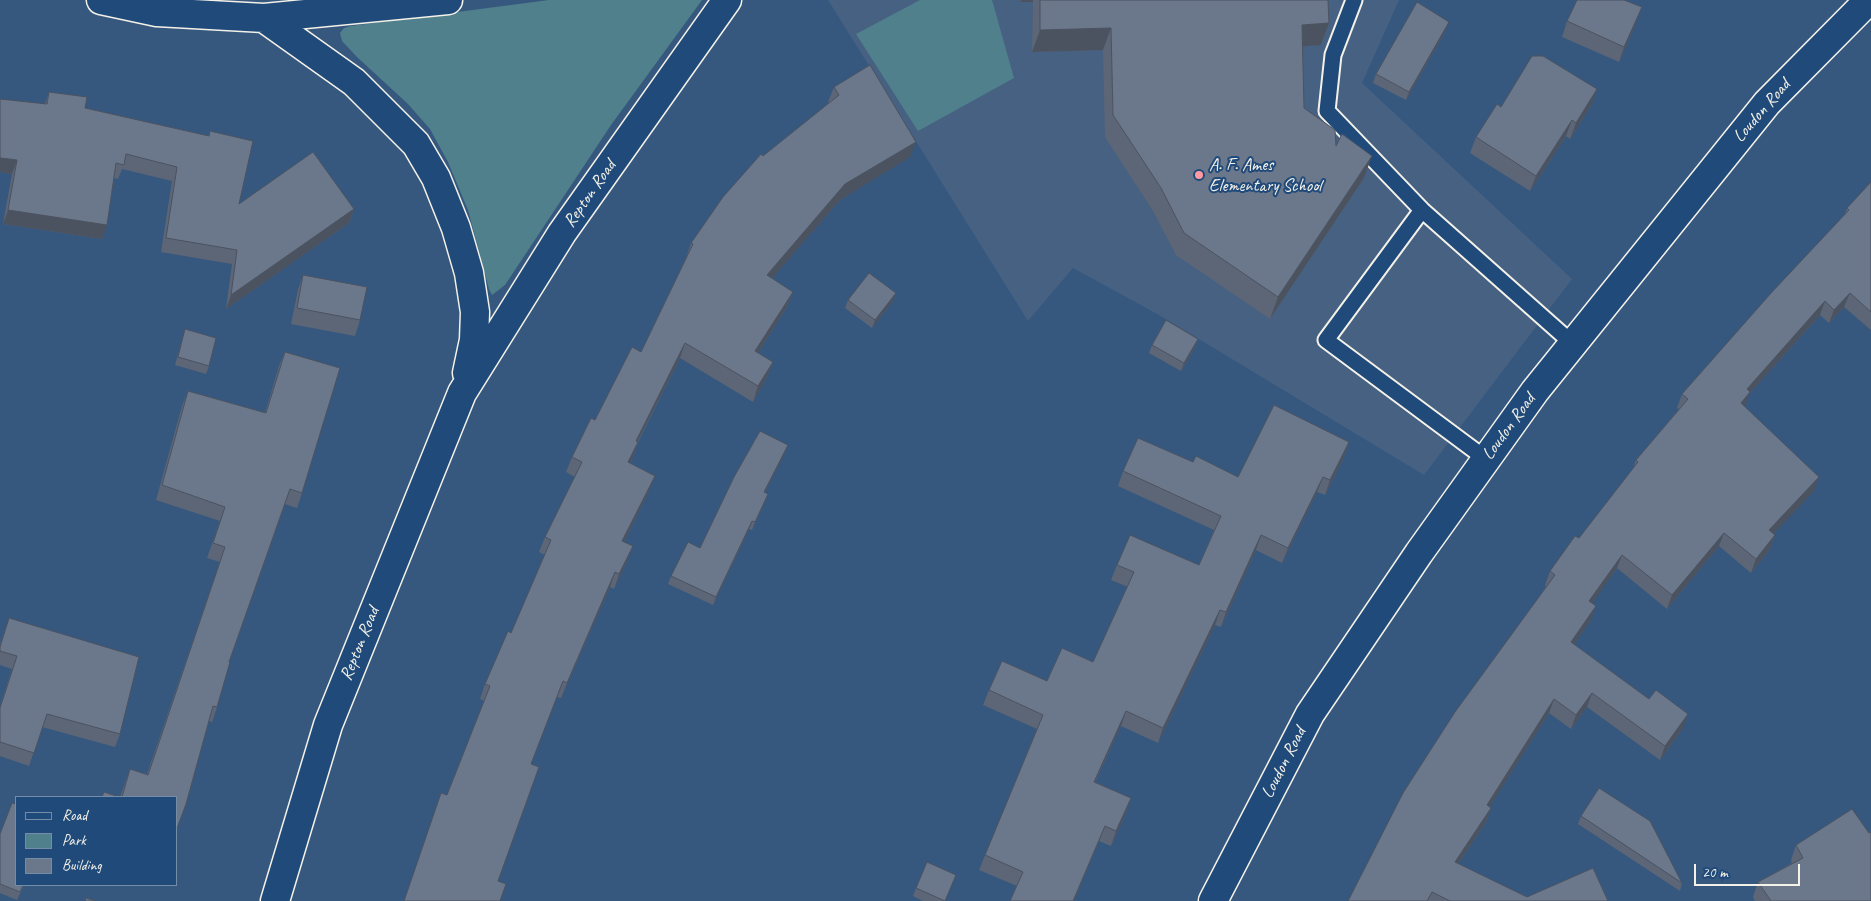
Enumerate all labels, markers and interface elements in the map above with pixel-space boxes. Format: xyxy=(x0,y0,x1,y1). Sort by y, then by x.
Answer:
street label: Loudon Road xyxy=(1729,75,1795,147)
place label: A. F. Ames Elementary School xyxy=(1209,154,1321,196)
street label: Repton Road xyxy=(559,156,621,232)
marker: A. F. Ames Elementary School xyxy=(1193,169,1205,181)
street label: Loudon Road xyxy=(1478,390,1540,464)
street label: Repton Road xyxy=(336,604,384,684)
street label: Loudon Road xyxy=(1257,724,1311,802)
legend xyxy=(15,796,178,886)
text: Road xyxy=(62,806,87,825)
text: Park xyxy=(62,831,86,850)
scale bar xyxy=(1696,854,1802,886)
text: Building xyxy=(62,856,101,875)
text: 20 m xyxy=(1702,863,1728,882)

